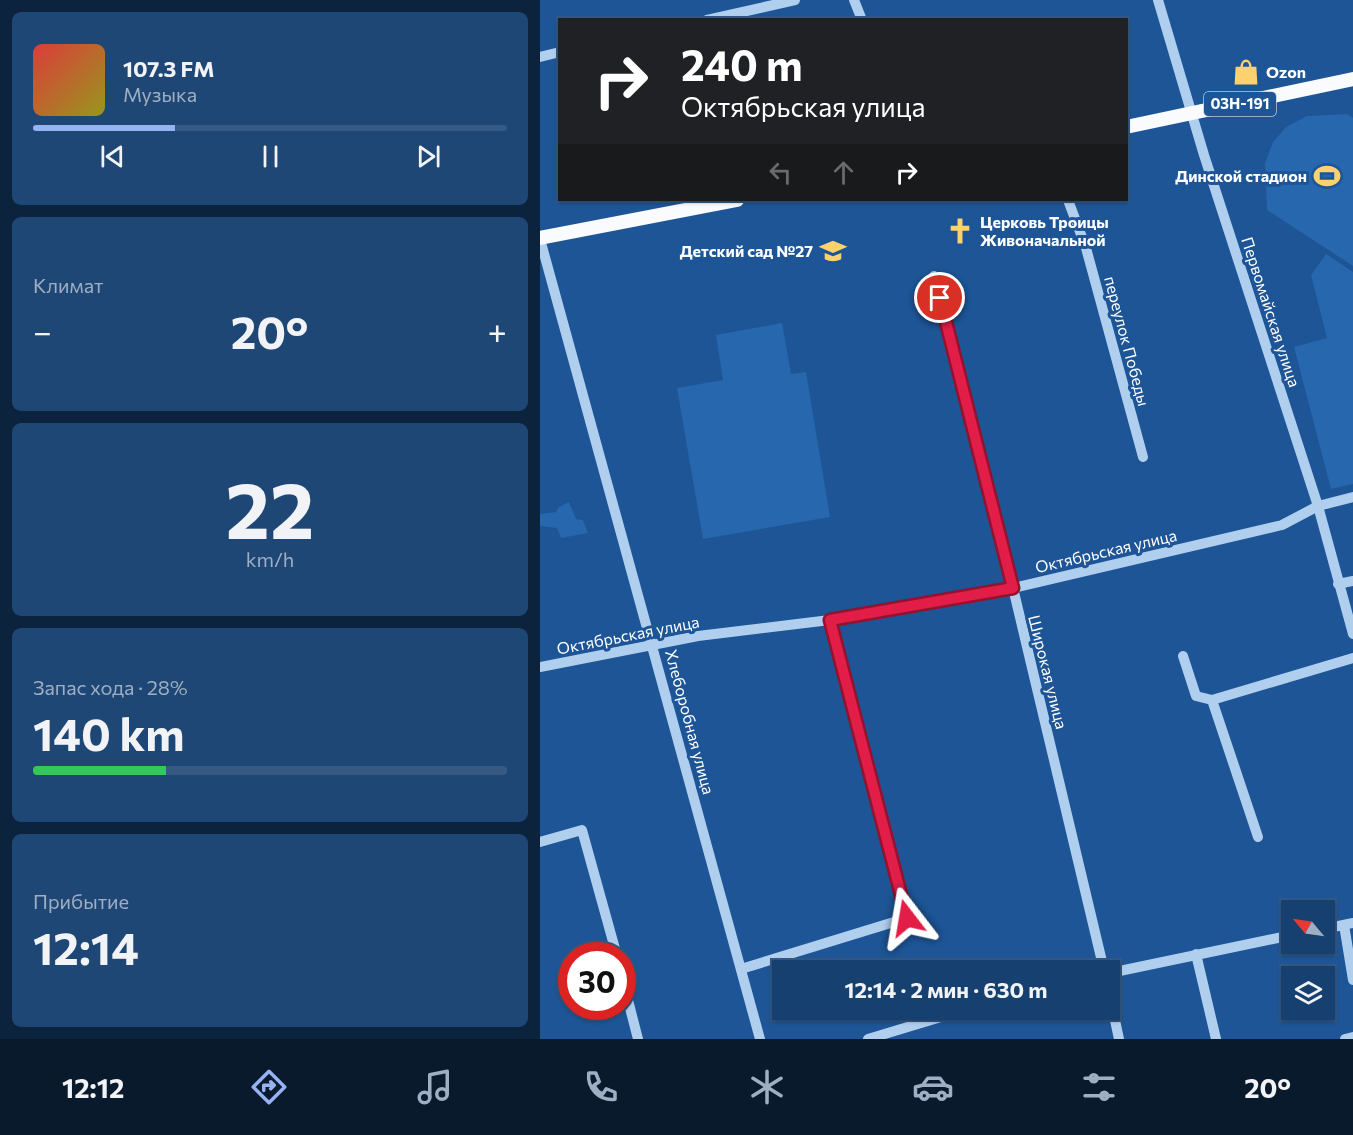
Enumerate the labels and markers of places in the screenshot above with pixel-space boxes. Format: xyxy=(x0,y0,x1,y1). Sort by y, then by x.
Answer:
shop icon: Ozon xyxy=(1231,57,1261,87)
place label: Ozon xyxy=(1266,62,1306,81)
sports icon: Динской стадион xyxy=(1312,161,1342,191)
place label: Динской стадион xyxy=(1175,166,1307,185)
place label: Церковь Троицы Живоначальной xyxy=(980,212,1109,249)
church icon: Церковь Троицы Живоначальной xyxy=(945,216,975,246)
school or university icon: Детский сад №27 xyxy=(818,236,848,266)
place label: Детский сад №27 xyxy=(680,241,813,260)
pin xyxy=(914,272,965,323)

